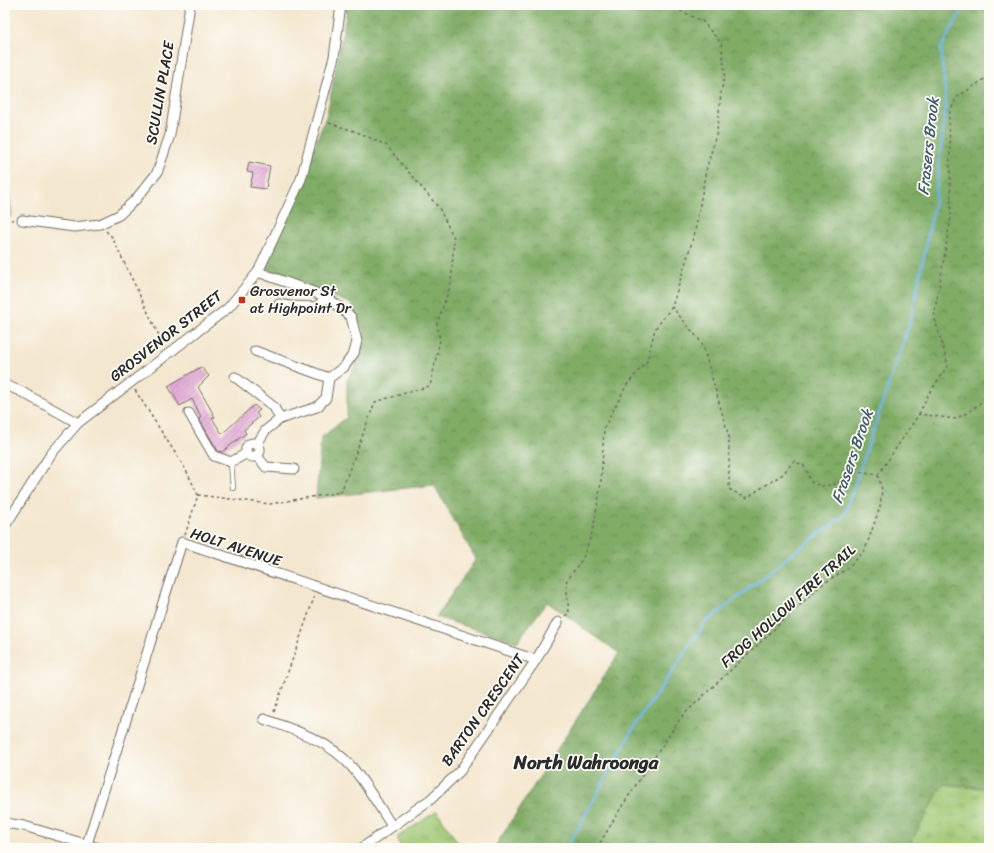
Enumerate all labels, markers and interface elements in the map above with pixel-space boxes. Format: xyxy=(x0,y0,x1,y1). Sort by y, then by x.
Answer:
street label: SCULLIN PLACE xyxy=(138,38,182,147)
water label: Frasers Brook xyxy=(908,94,948,196)
place label: Grosvenor St at Highpoint Dr xyxy=(250,278,352,321)
street label: GROSVENOR STREET xyxy=(104,282,230,389)
marker: Grosvenor St at Highpoint Dr xyxy=(237,295,247,305)
water label: Frasers Brook xyxy=(822,403,882,507)
street label: HOLT AVENUE xyxy=(187,520,286,574)
street label: FROG HOLLOW FIRE TRAIL xyxy=(714,538,862,674)
street label: BARTON CRESCENT xyxy=(434,647,533,772)
district label: North Wahroonga xyxy=(513,746,659,779)

